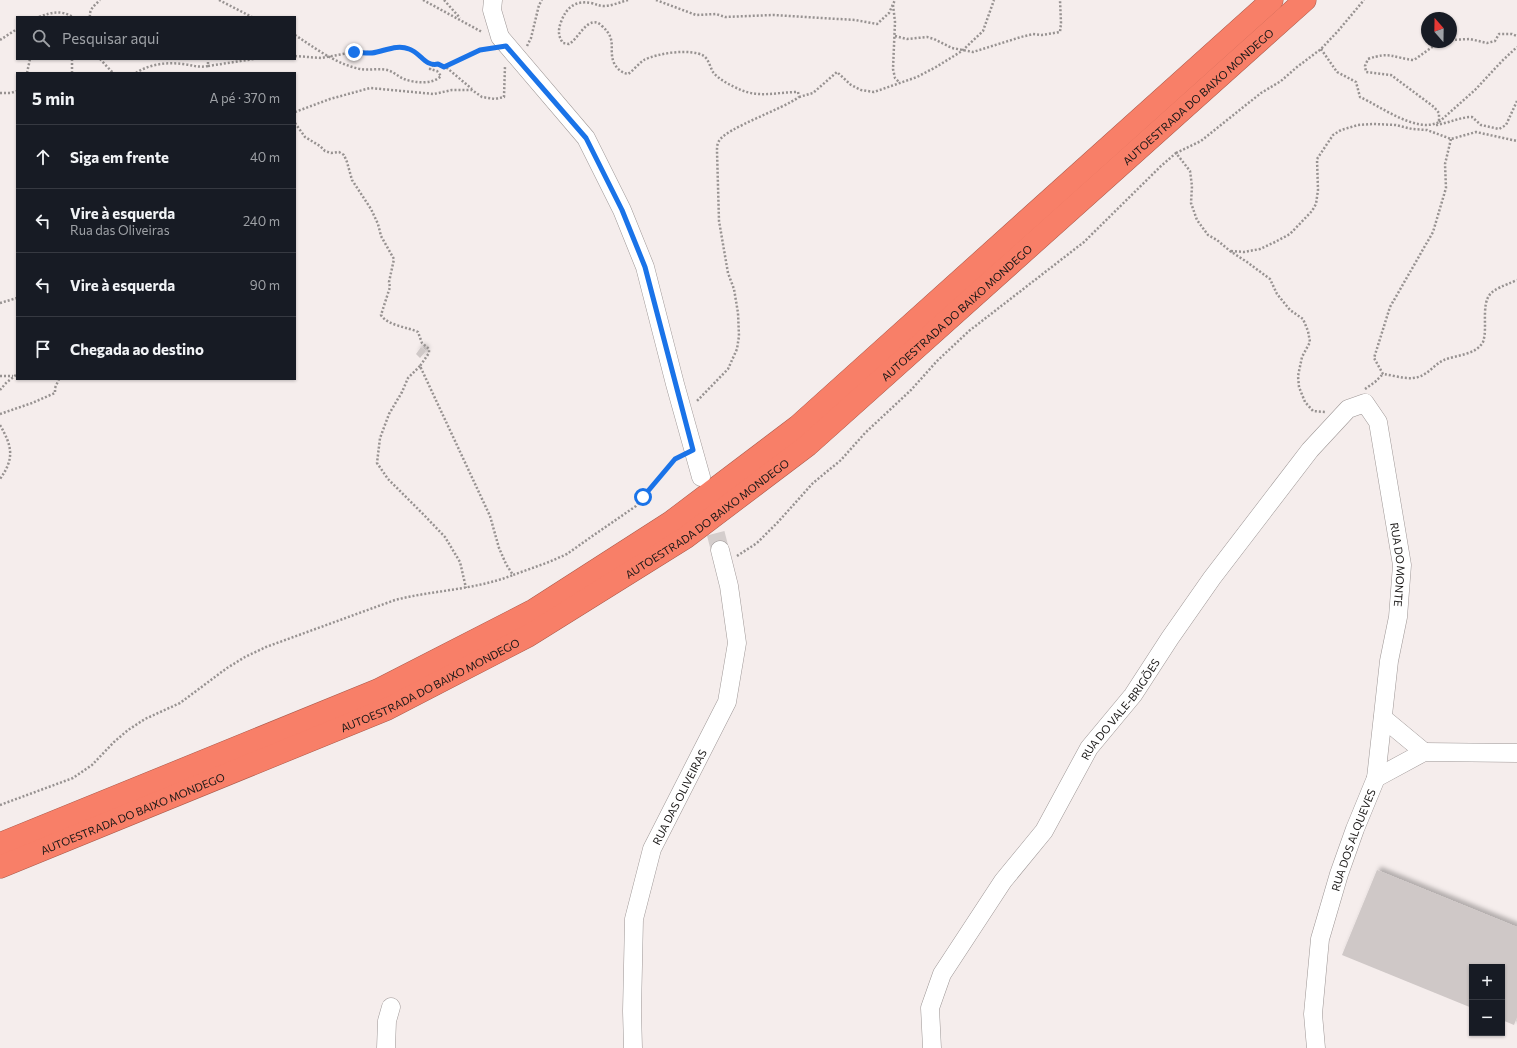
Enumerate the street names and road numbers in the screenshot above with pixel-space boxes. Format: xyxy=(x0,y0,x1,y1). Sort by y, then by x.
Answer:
street label: AUTOESTRADA DO BAIXO MONDEGO xyxy=(1120,25,1276,167)
street label: AUTOESTRADA DO BAIXO MONDEGO xyxy=(878,241,1034,383)
street label: AUTOESTRADA DO BAIXO MONDEGO xyxy=(622,456,791,580)
street label: RUA DO MONTE xyxy=(1388,521,1409,607)
street label: AUTOESTRADA DO BAIXO MONDEGO xyxy=(338,635,521,734)
street label: RUA DO VALE-BRIGÕES xyxy=(1078,656,1162,762)
street label: RUA DAS OLIVEIRAS xyxy=(649,747,708,847)
street label: AUTOESTRADA DO BAIXO MONDEGO xyxy=(38,770,226,856)
street label: RUA DOS ALQUEVES xyxy=(1328,787,1377,892)

